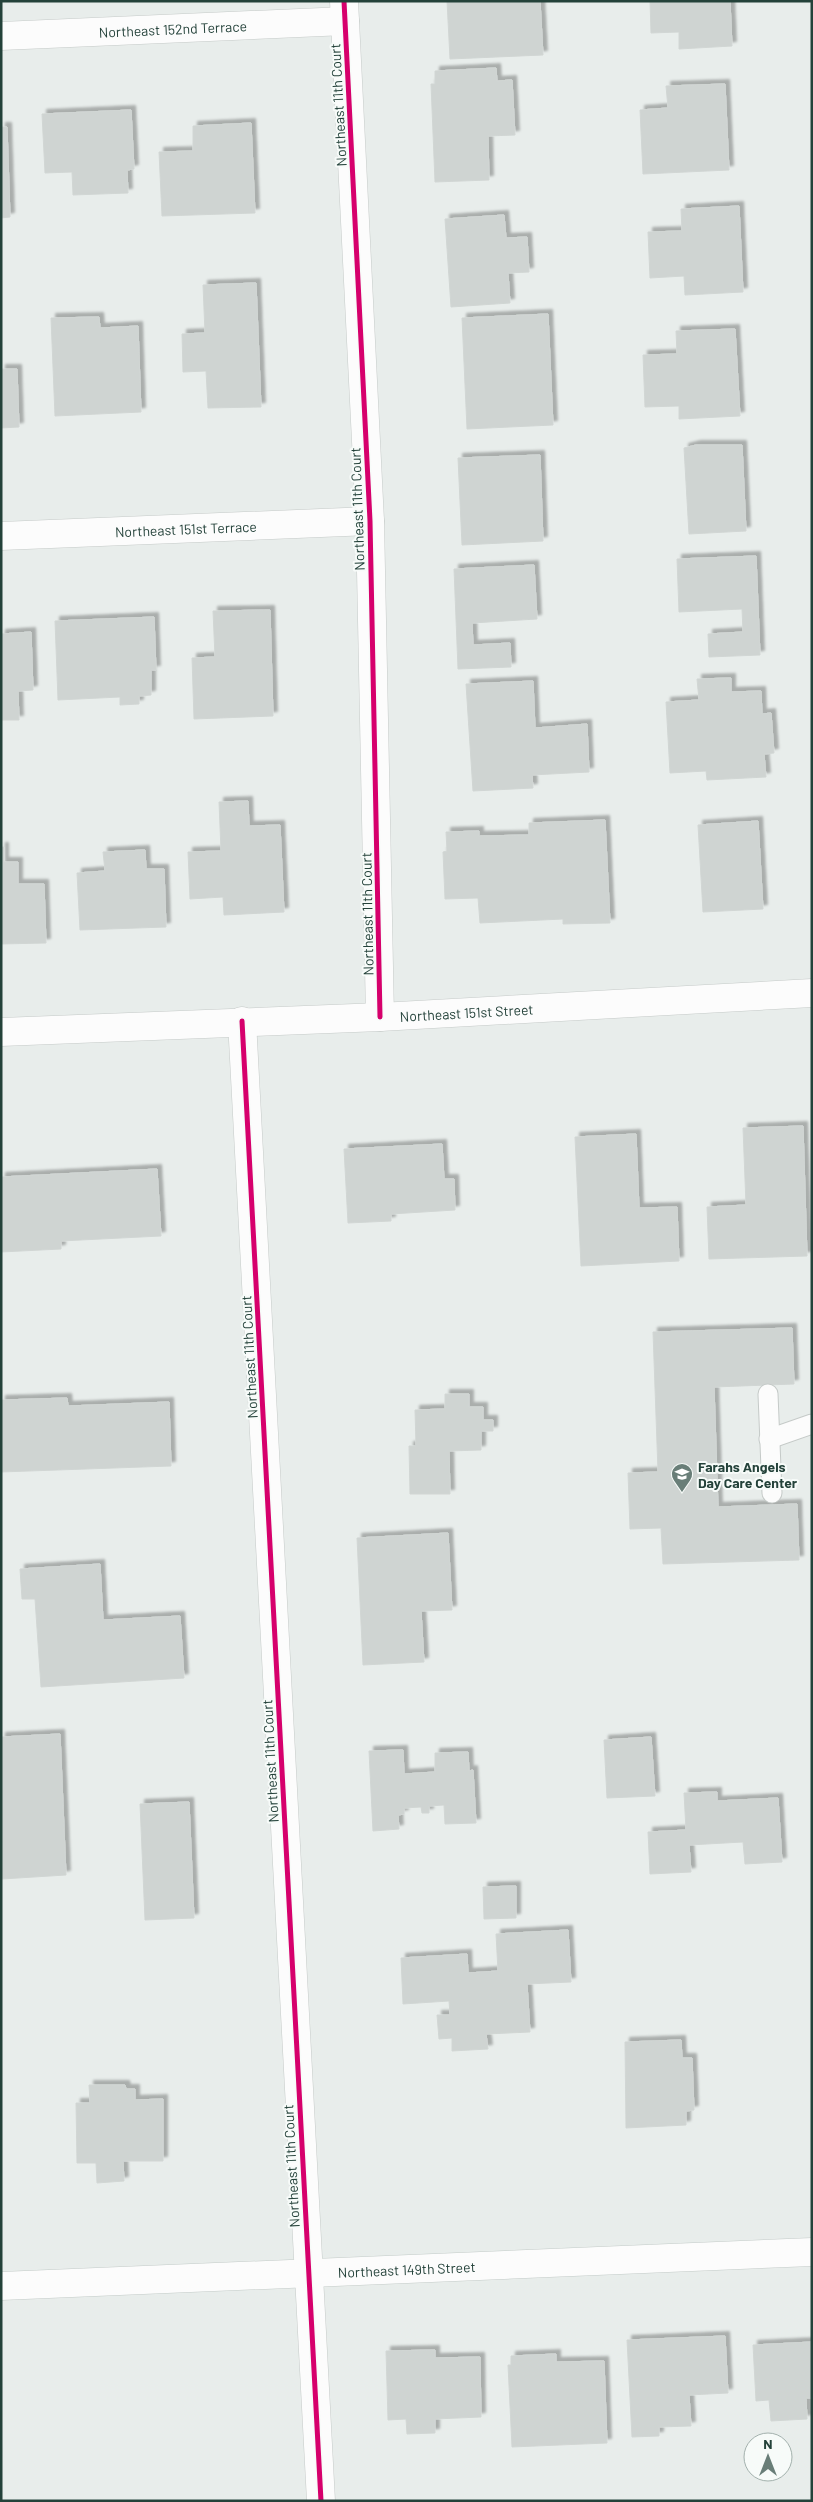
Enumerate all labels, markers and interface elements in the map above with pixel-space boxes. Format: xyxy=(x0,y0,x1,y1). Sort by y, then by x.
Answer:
street label: Northeast 152nd Terrace xyxy=(98,17,247,40)
street label: Northeast 11th Court xyxy=(326,43,350,167)
street label: Northeast 11th Court xyxy=(346,447,368,571)
street label: Northeast 151st Terrace xyxy=(115,517,257,540)
street label: Northeast 11th Court xyxy=(357,852,377,976)
street label: Northeast 151st Street xyxy=(399,1000,534,1024)
street label: Northeast 11th Court xyxy=(237,1295,261,1419)
place label: Farahs Angels Day Care Center xyxy=(698,1458,798,1491)
school or university icon: Farahs Angels Day Care Center xyxy=(670,1462,694,1493)
street label: Northeast 11th Court xyxy=(258,1699,282,1823)
street label: Northeast 11th Court xyxy=(279,2104,303,2228)
street label: Northeast 149th Street xyxy=(337,2258,476,2280)
north arrow xyxy=(743,2432,793,2482)
text: N xyxy=(763,2435,773,2452)

